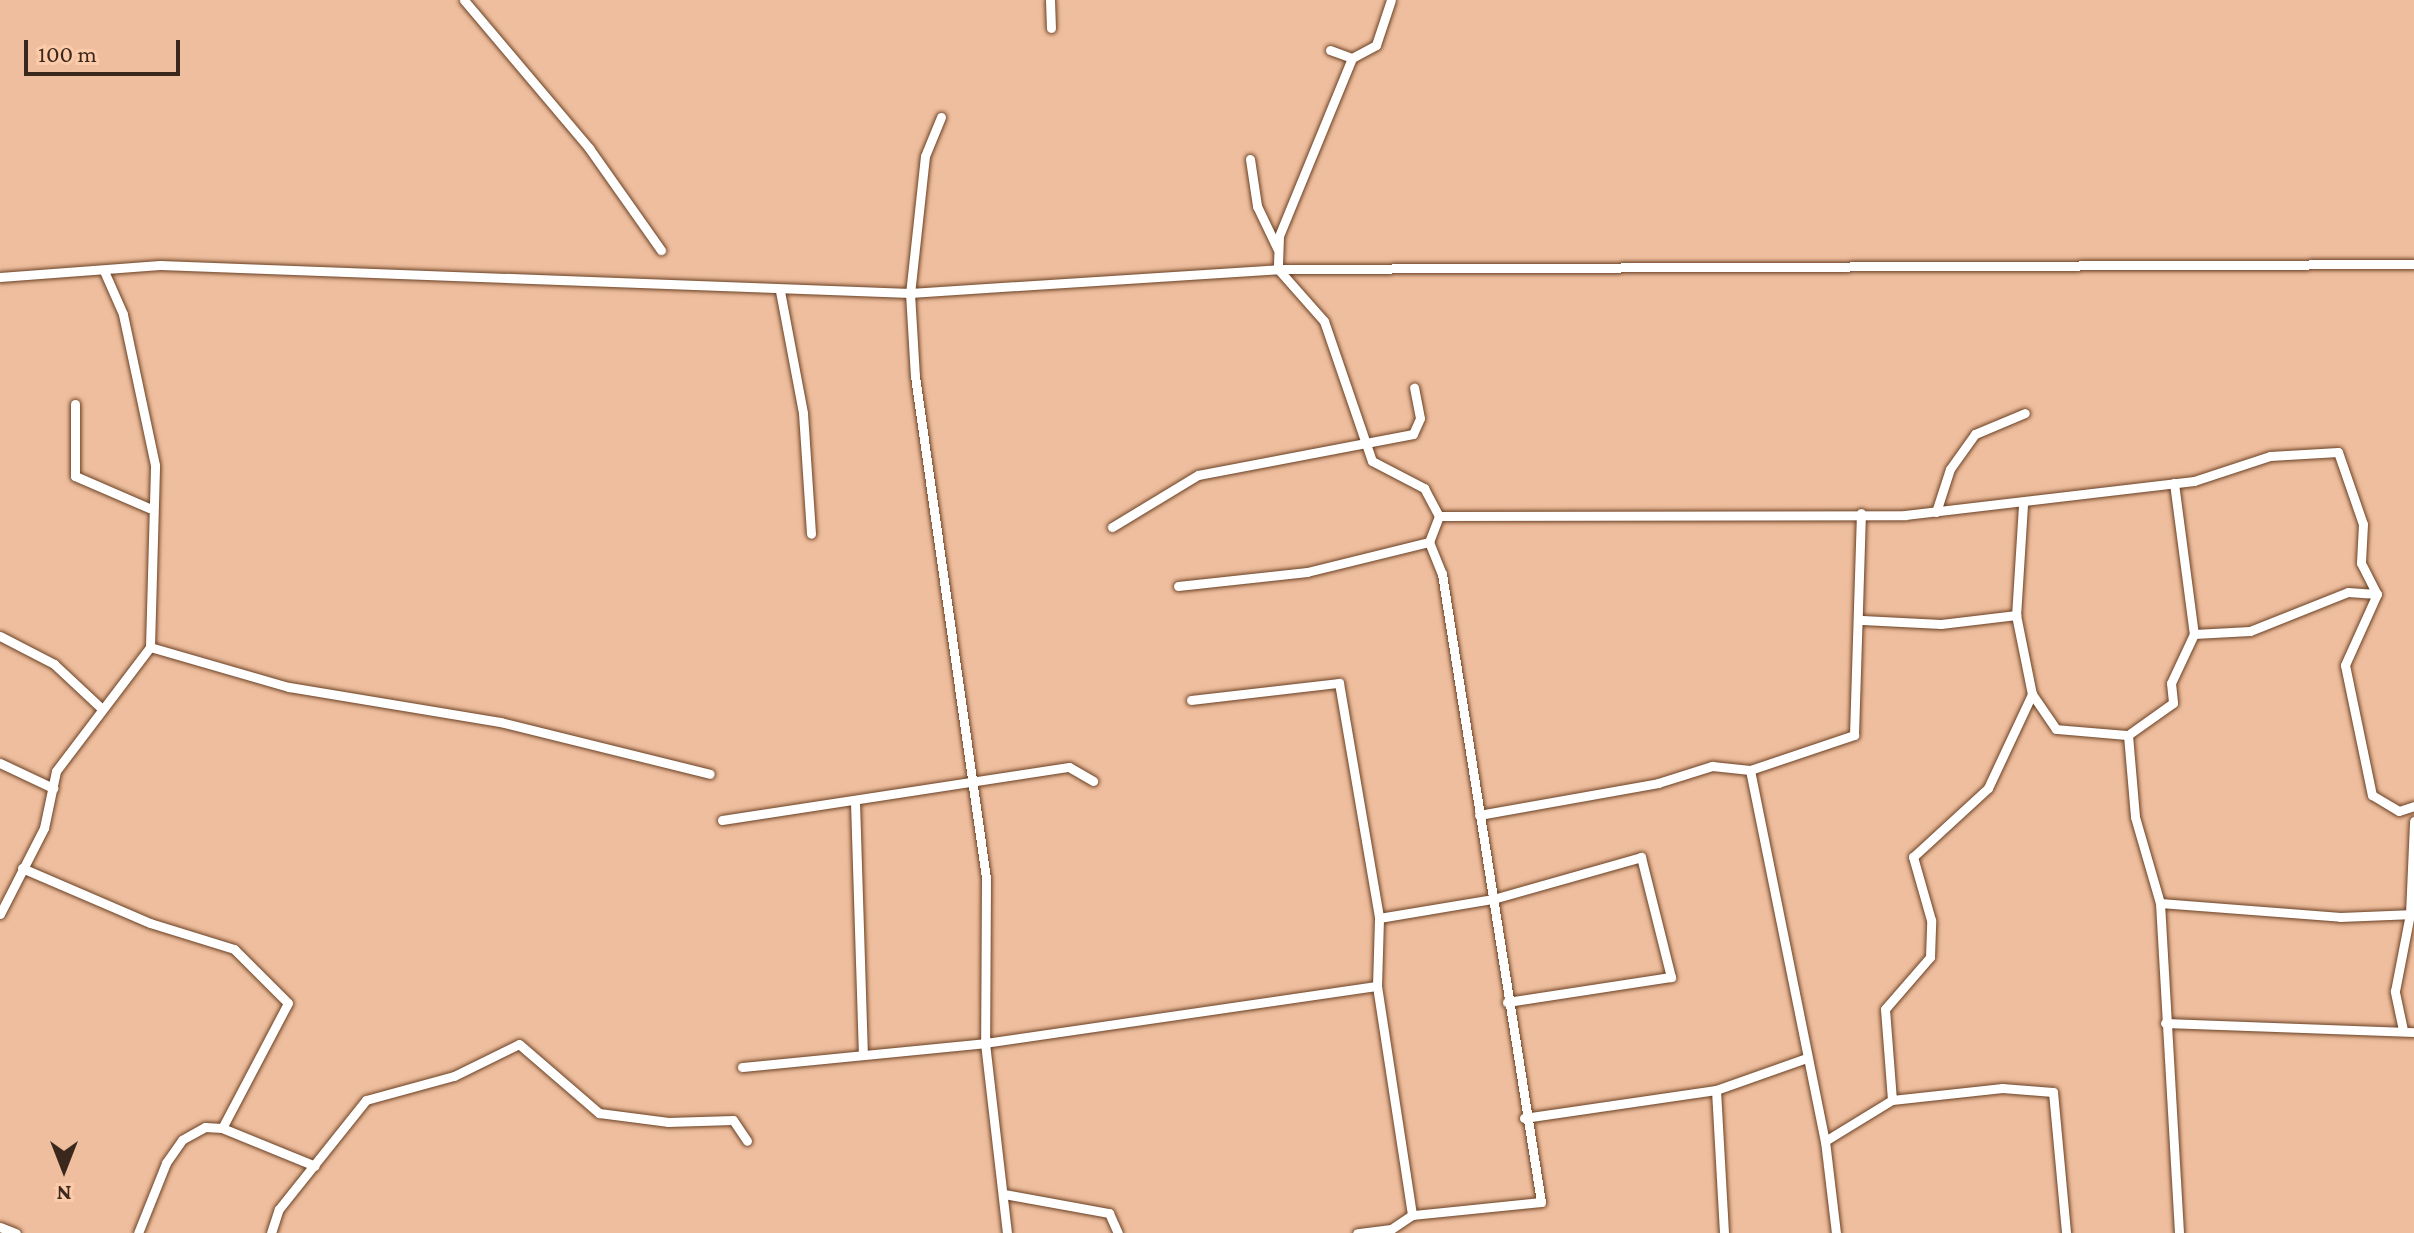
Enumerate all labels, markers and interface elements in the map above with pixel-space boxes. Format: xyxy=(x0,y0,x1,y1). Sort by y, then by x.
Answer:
scale bar xyxy=(28,24,184,74)
text: 100 m xyxy=(38,40,97,67)
north arrow xyxy=(24,1129,104,1209)
text: N xyxy=(57,1181,72,1206)

